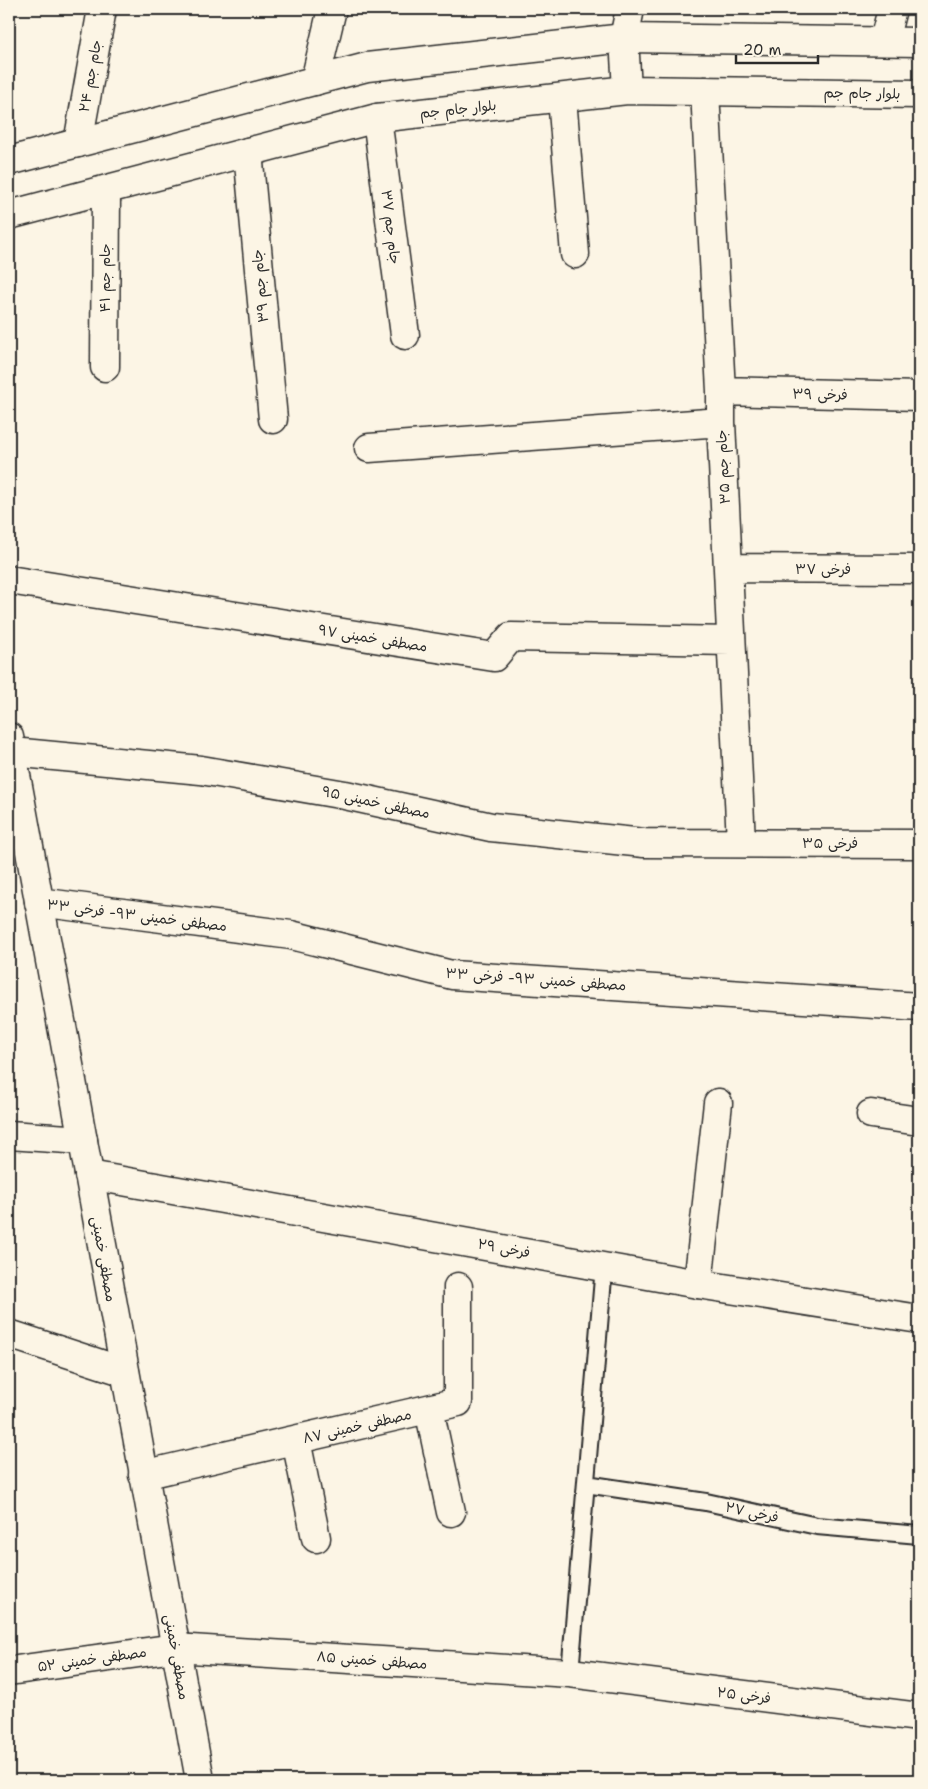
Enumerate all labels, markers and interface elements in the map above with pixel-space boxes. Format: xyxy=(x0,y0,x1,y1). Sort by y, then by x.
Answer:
scale bar xyxy=(736,32,818,64)
street label: جام جم ۲۴ xyxy=(75,38,107,114)
text: 20 m xyxy=(743,40,782,60)
street label: بلوار جام جم xyxy=(823,83,901,105)
street label: بلوار جام جم xyxy=(419,96,497,124)
street label: جام جم ۳۷ xyxy=(376,189,404,265)
street label: جام جم ۴۱ xyxy=(96,244,116,312)
street label: جام جم ۳۹ xyxy=(248,248,274,323)
street label: فرخی ۳۹ xyxy=(792,385,848,403)
street label: جام جم ۳۵ xyxy=(712,429,736,505)
street label: فرخی ۳۷ xyxy=(795,560,851,578)
street label: مصطفی خمینی ۹۷ xyxy=(317,620,429,656)
street label: مصطفی خمینی ۹۵ xyxy=(320,782,432,822)
street label: فرخی ۳۵ xyxy=(802,834,858,852)
street label: مصطفی خمینی ۹۳- فرخی ۳۳ xyxy=(46,895,228,935)
street label: مصطفی خمینی ۹۳- فرخی ۳۳ xyxy=(445,964,627,994)
street label: مصطفی خمینی xyxy=(88,1215,120,1303)
street label: فرخی ۲۹ xyxy=(476,1235,532,1261)
street label: مصطفی خمینی ۸۷ xyxy=(301,1405,413,1447)
street label: فرخی ۲۷ xyxy=(724,1498,780,1526)
street label: مصطفی خمینی xyxy=(161,1613,193,1701)
street label: مصطفی خمینی ۵۲ xyxy=(36,1642,148,1676)
street label: مصطفی خمینی ۸۵ xyxy=(316,1647,428,1673)
street label: فرخی ۲۵ xyxy=(716,1683,772,1707)

